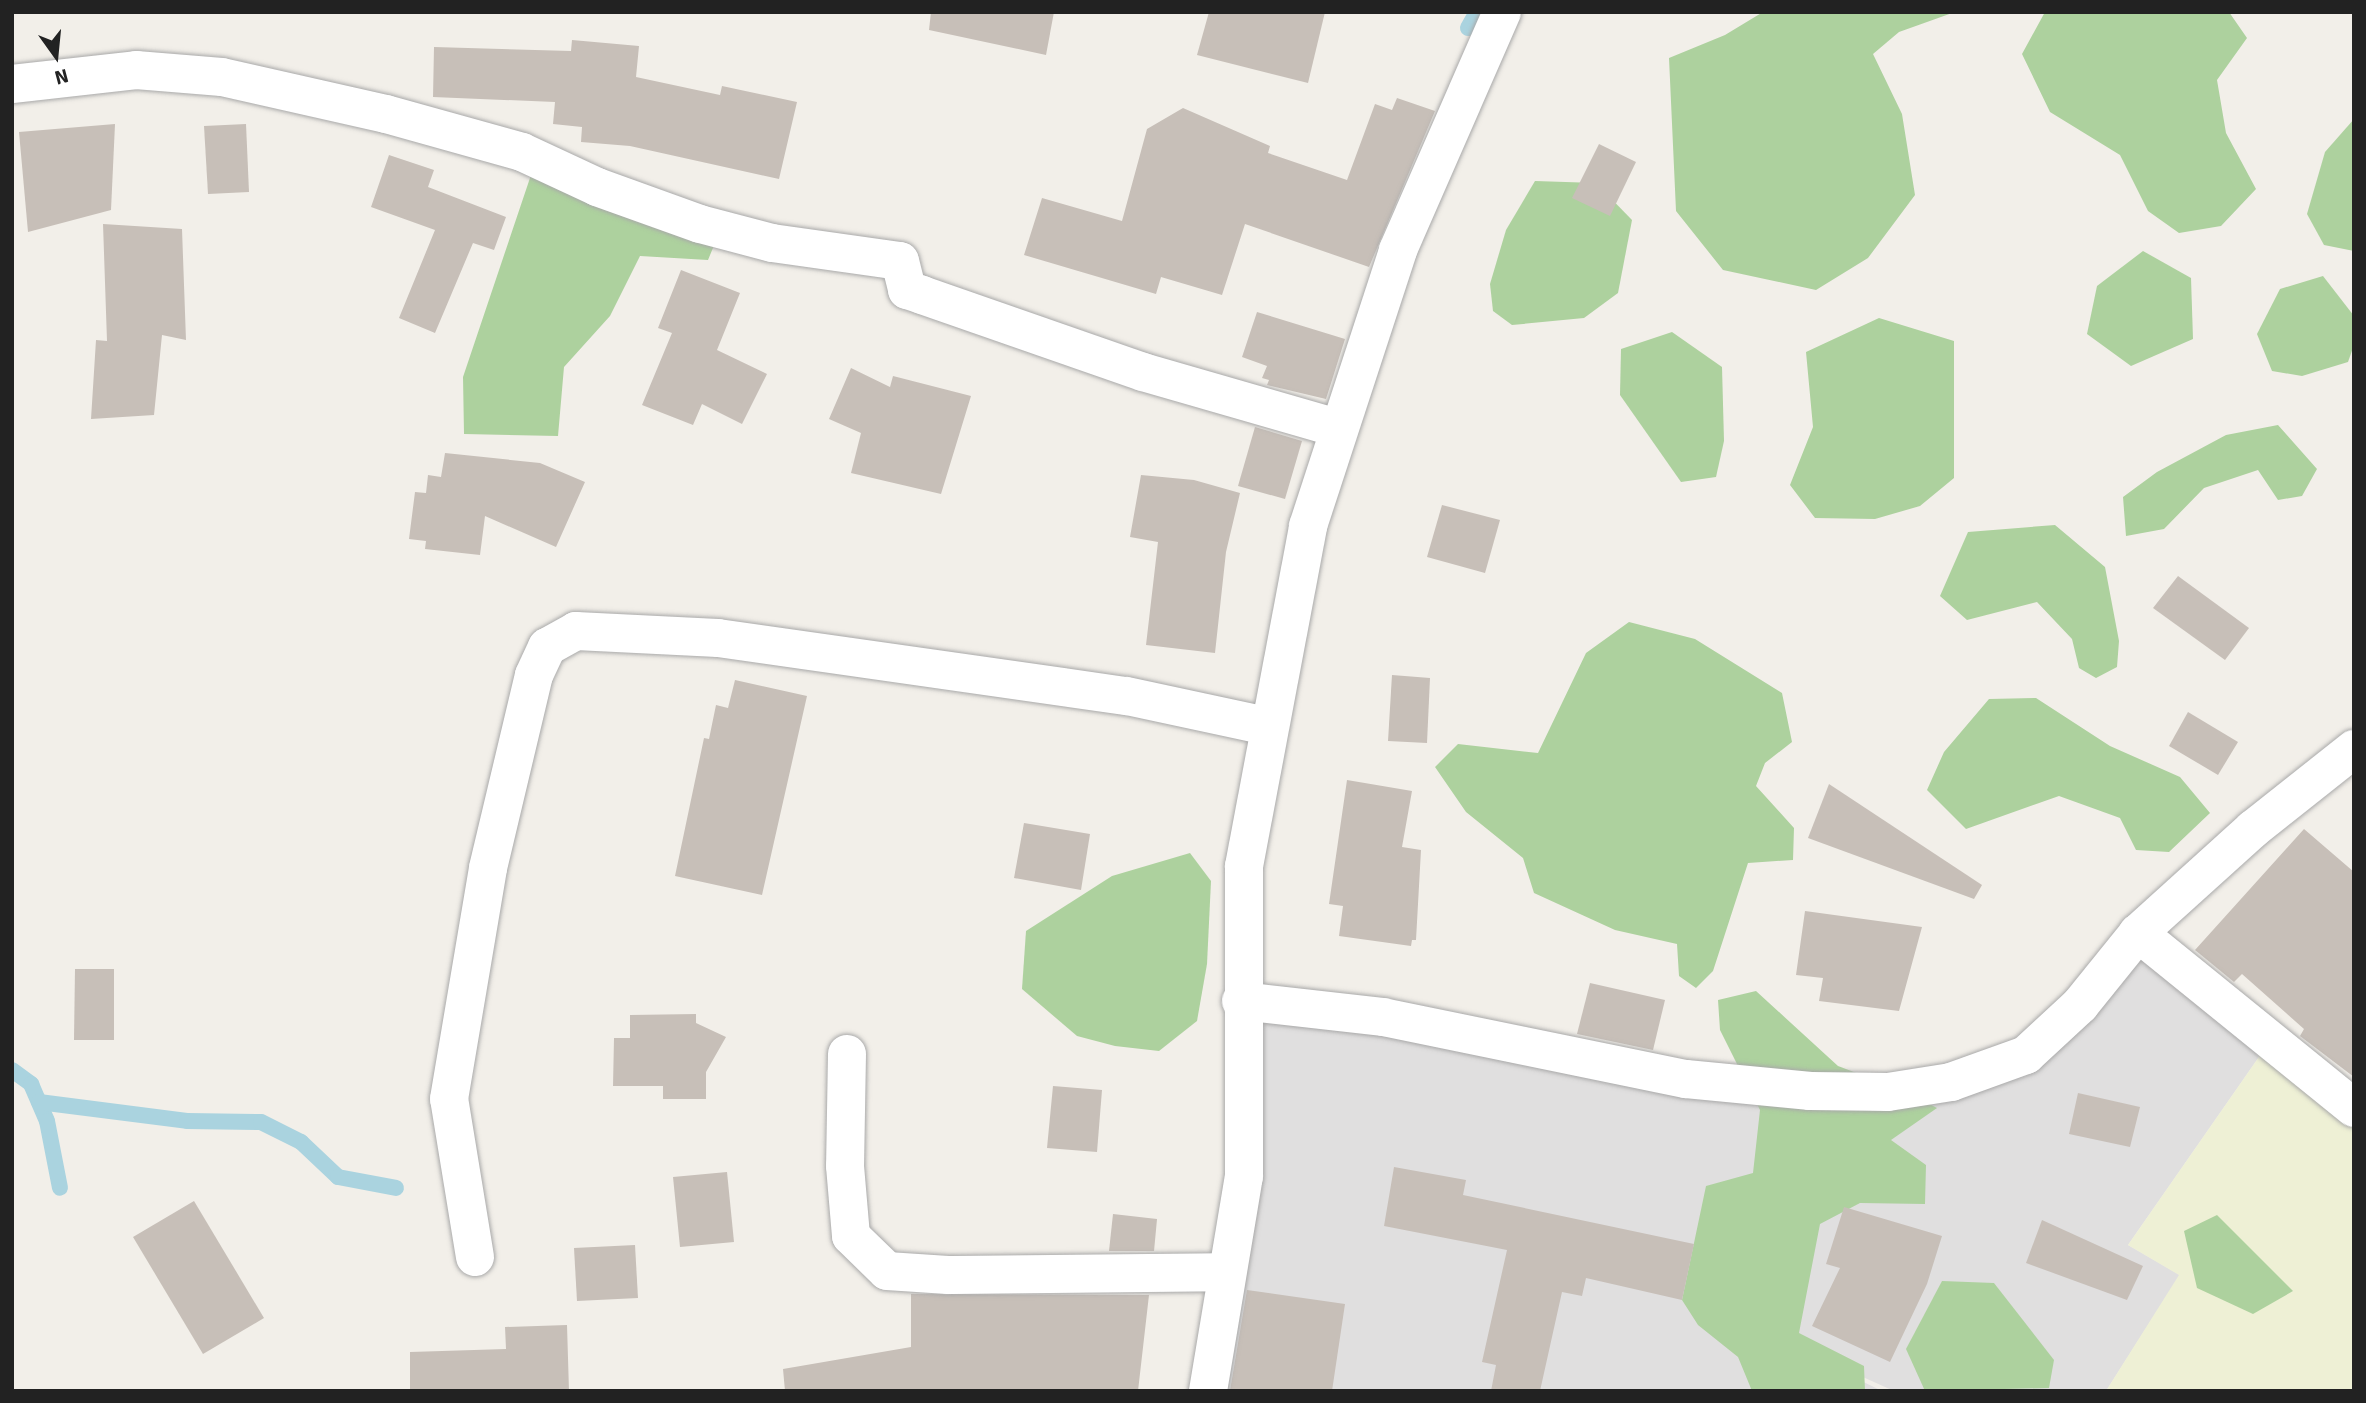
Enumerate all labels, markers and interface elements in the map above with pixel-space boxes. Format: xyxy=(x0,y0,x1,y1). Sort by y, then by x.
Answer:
north arrow xyxy=(21,21,91,91)
text: N xyxy=(52,63,71,90)

